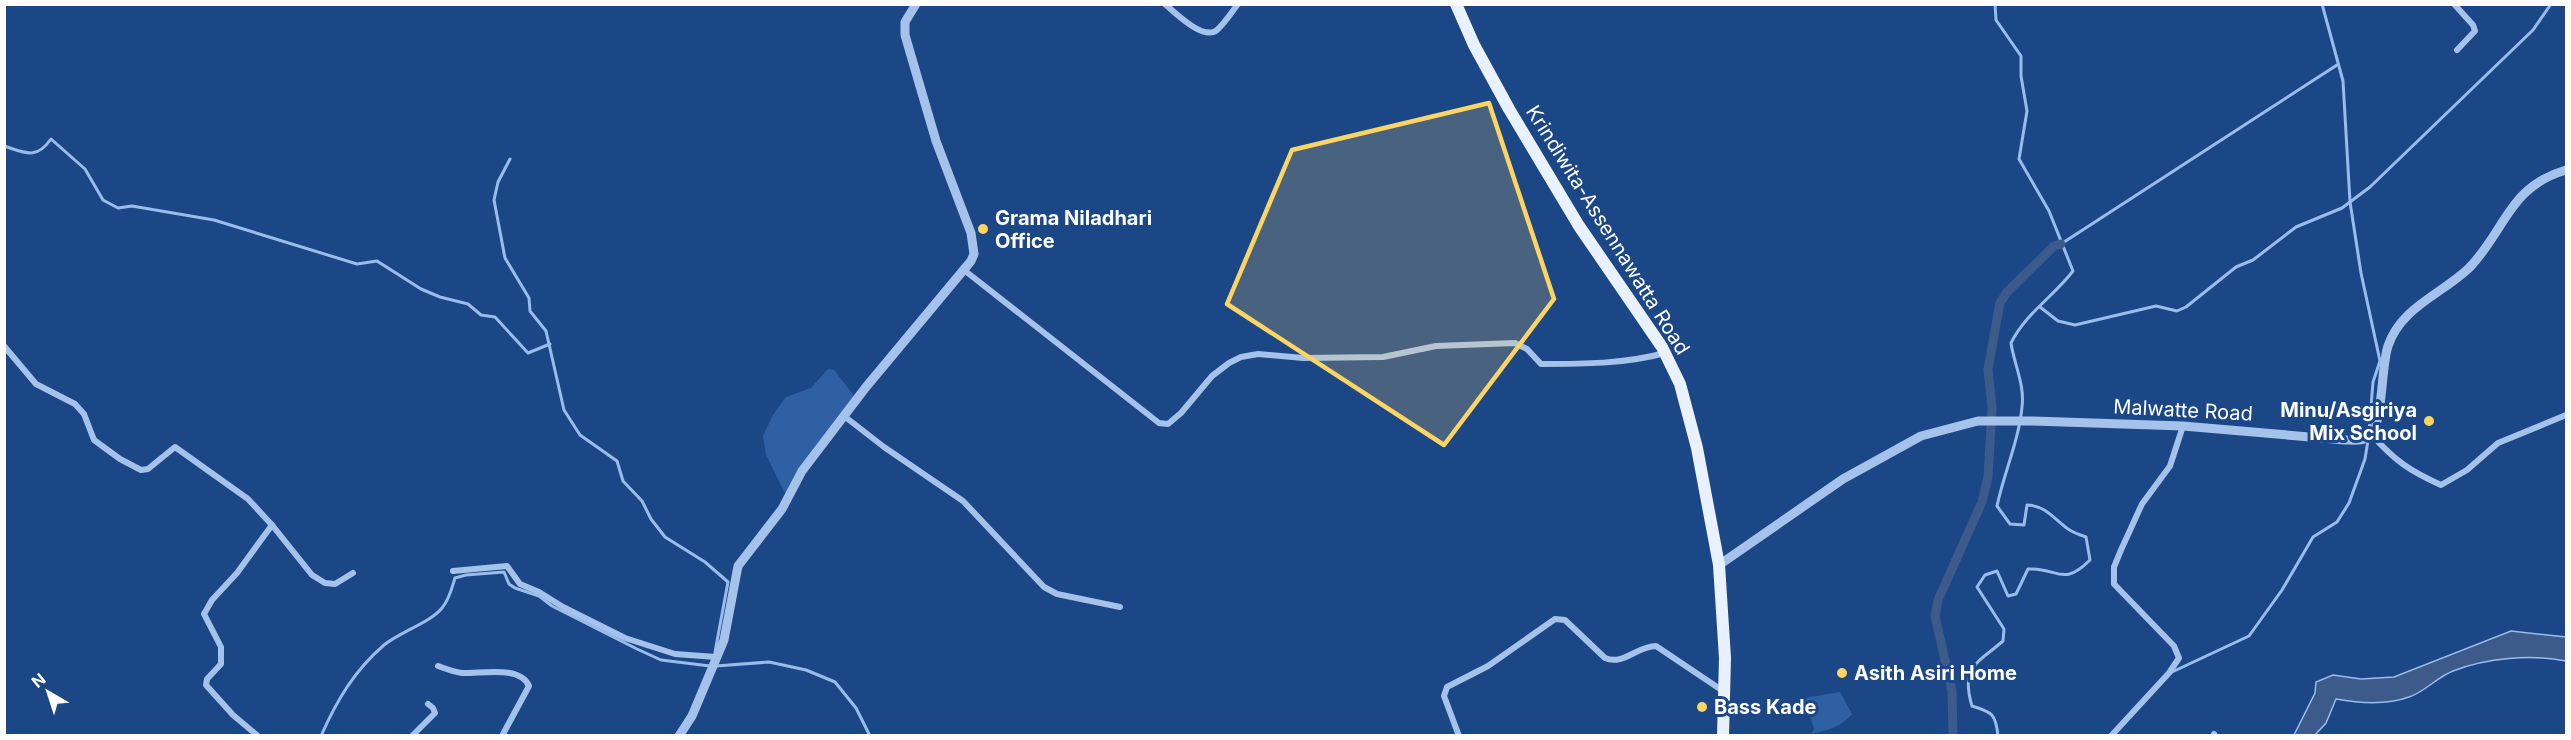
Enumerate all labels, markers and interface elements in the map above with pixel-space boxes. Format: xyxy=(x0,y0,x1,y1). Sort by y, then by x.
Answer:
street label: Krindiwita-Assennawatta Road xyxy=(1521,101,1695,359)
place label: Grama Niladhari Office xyxy=(995,206,1152,253)
marker: Grama Niladhari Office xyxy=(976,222,990,236)
street label: Malwatte Road xyxy=(2113,394,2253,426)
place label: Minu/Asgiriya Mix School xyxy=(2280,398,2417,445)
marker: Minu/Asgiriya Mix School xyxy=(2422,414,2436,428)
place label: Asith Asiri Home xyxy=(1854,661,2017,685)
north arrow xyxy=(18,662,78,722)
marker: Asith Asiri Home xyxy=(1835,666,1849,680)
text: N xyxy=(28,669,50,692)
place label: Bass Kade xyxy=(1714,695,1817,719)
marker: Bass Kade xyxy=(1695,700,1709,714)

